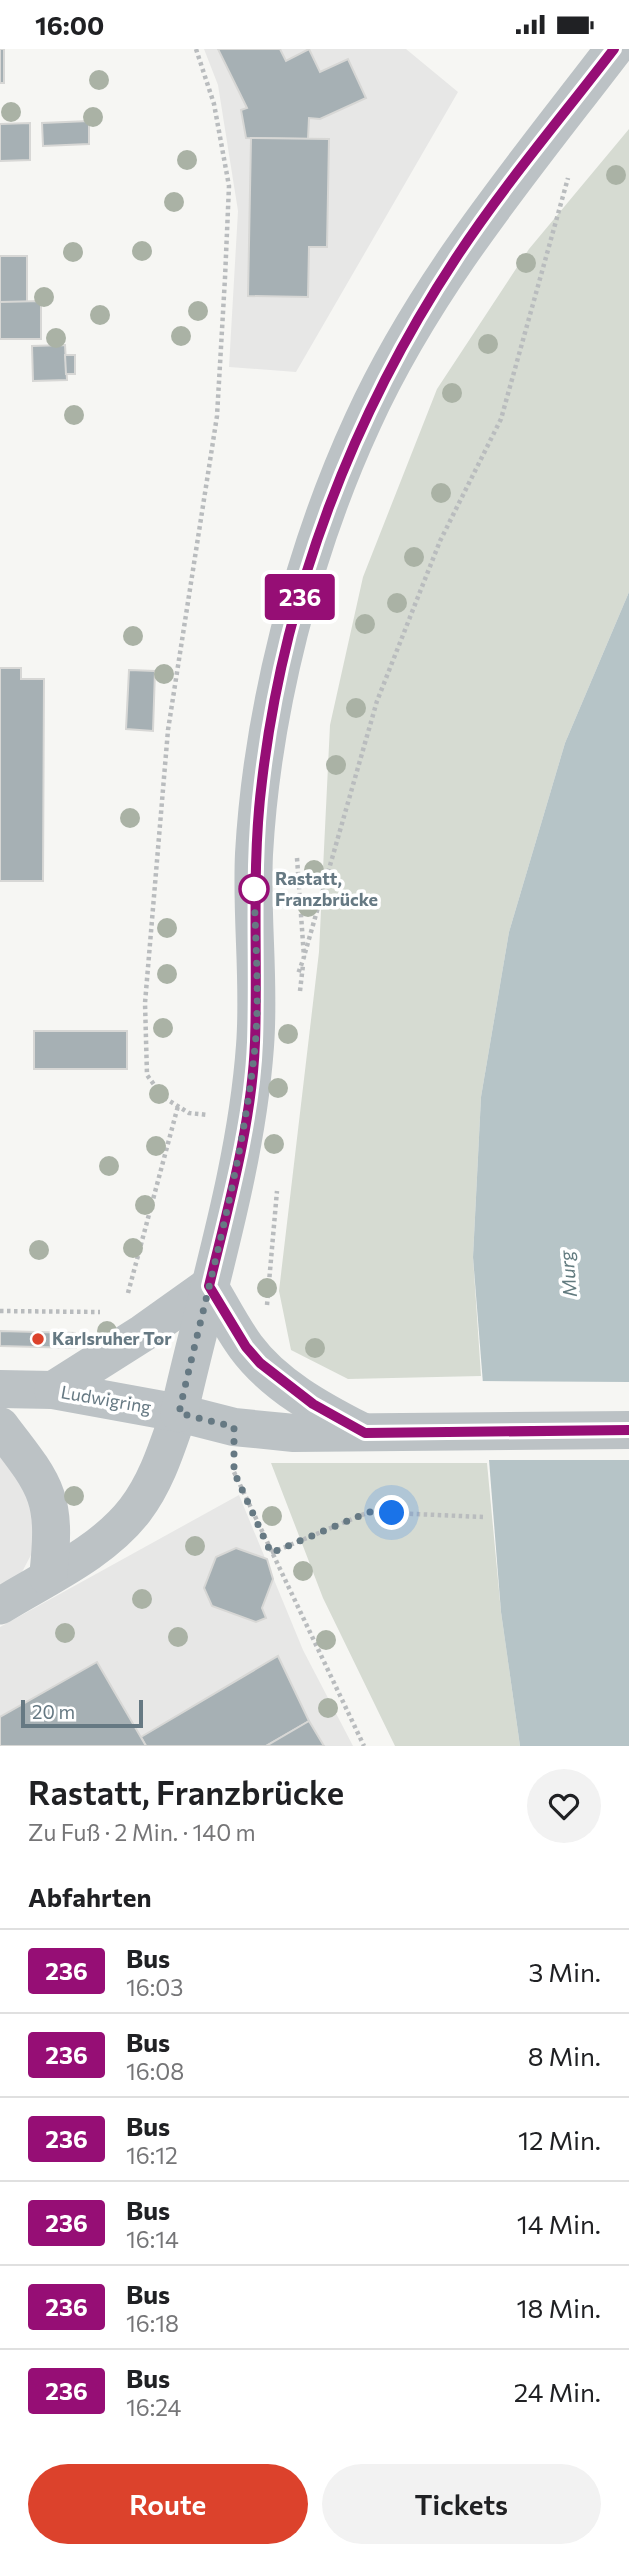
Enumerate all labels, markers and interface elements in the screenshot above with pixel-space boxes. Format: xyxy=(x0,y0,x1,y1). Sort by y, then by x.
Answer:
text: 16:00 xyxy=(35,9,104,40)
line badge: 236 xyxy=(260,574,340,620)
text: 236 xyxy=(279,582,321,611)
place label: Rastatt, Franzbrücke xyxy=(275,867,378,910)
marker: Rastatt, Franzbrücke xyxy=(239,874,269,904)
water label: Murg xyxy=(554,1249,581,1298)
place label: Karlsruher Tor xyxy=(52,1327,172,1349)
marker: Karlsruher Tor xyxy=(30,1331,46,1347)
street label: Ludwigring xyxy=(59,1380,153,1418)
your location xyxy=(374,1495,409,1530)
scale bar xyxy=(21,1697,144,1729)
text: 20 m xyxy=(32,1700,75,1723)
button: heart xyxy=(527,1769,601,1843)
text: Rastatt, Franzbrücke xyxy=(28,1771,344,1812)
text: Zu Fuß · 2 Min. · 140 m xyxy=(28,1818,256,1846)
text: Abfahrten xyxy=(28,1881,151,1912)
text: Bus xyxy=(126,1942,170,1973)
text: 236 xyxy=(45,1956,88,1985)
text: 3 Min. xyxy=(529,1956,601,1987)
text: 16:03 xyxy=(126,1973,183,2001)
text: Bus xyxy=(126,2026,170,2057)
text: 236 xyxy=(45,2040,88,2069)
text: 8 Min. xyxy=(528,2040,601,2071)
text: 16:08 xyxy=(126,2057,184,2085)
text: Bus xyxy=(126,2110,170,2141)
text: 236 xyxy=(45,2124,88,2153)
text: 12 Min. xyxy=(518,2124,601,2155)
text: 16:12 xyxy=(126,2141,178,2169)
text: Bus xyxy=(126,2194,170,2225)
text: 236 xyxy=(45,2208,88,2237)
text: 14 Min. xyxy=(517,2208,601,2239)
text: 16:14 xyxy=(126,2225,179,2253)
text: Bus xyxy=(126,2278,170,2309)
text: 236 xyxy=(45,2292,88,2321)
text: 18 Min. xyxy=(517,2292,601,2323)
text: 16:18 xyxy=(126,2309,179,2337)
text: Bus xyxy=(126,2362,170,2393)
text: 236 xyxy=(45,2376,88,2405)
text: 24 Min. xyxy=(514,2376,601,2407)
text: 16:24 xyxy=(126,2393,181,2421)
button: Route xyxy=(28,2464,308,2544)
button: Tickets xyxy=(322,2464,601,2544)

